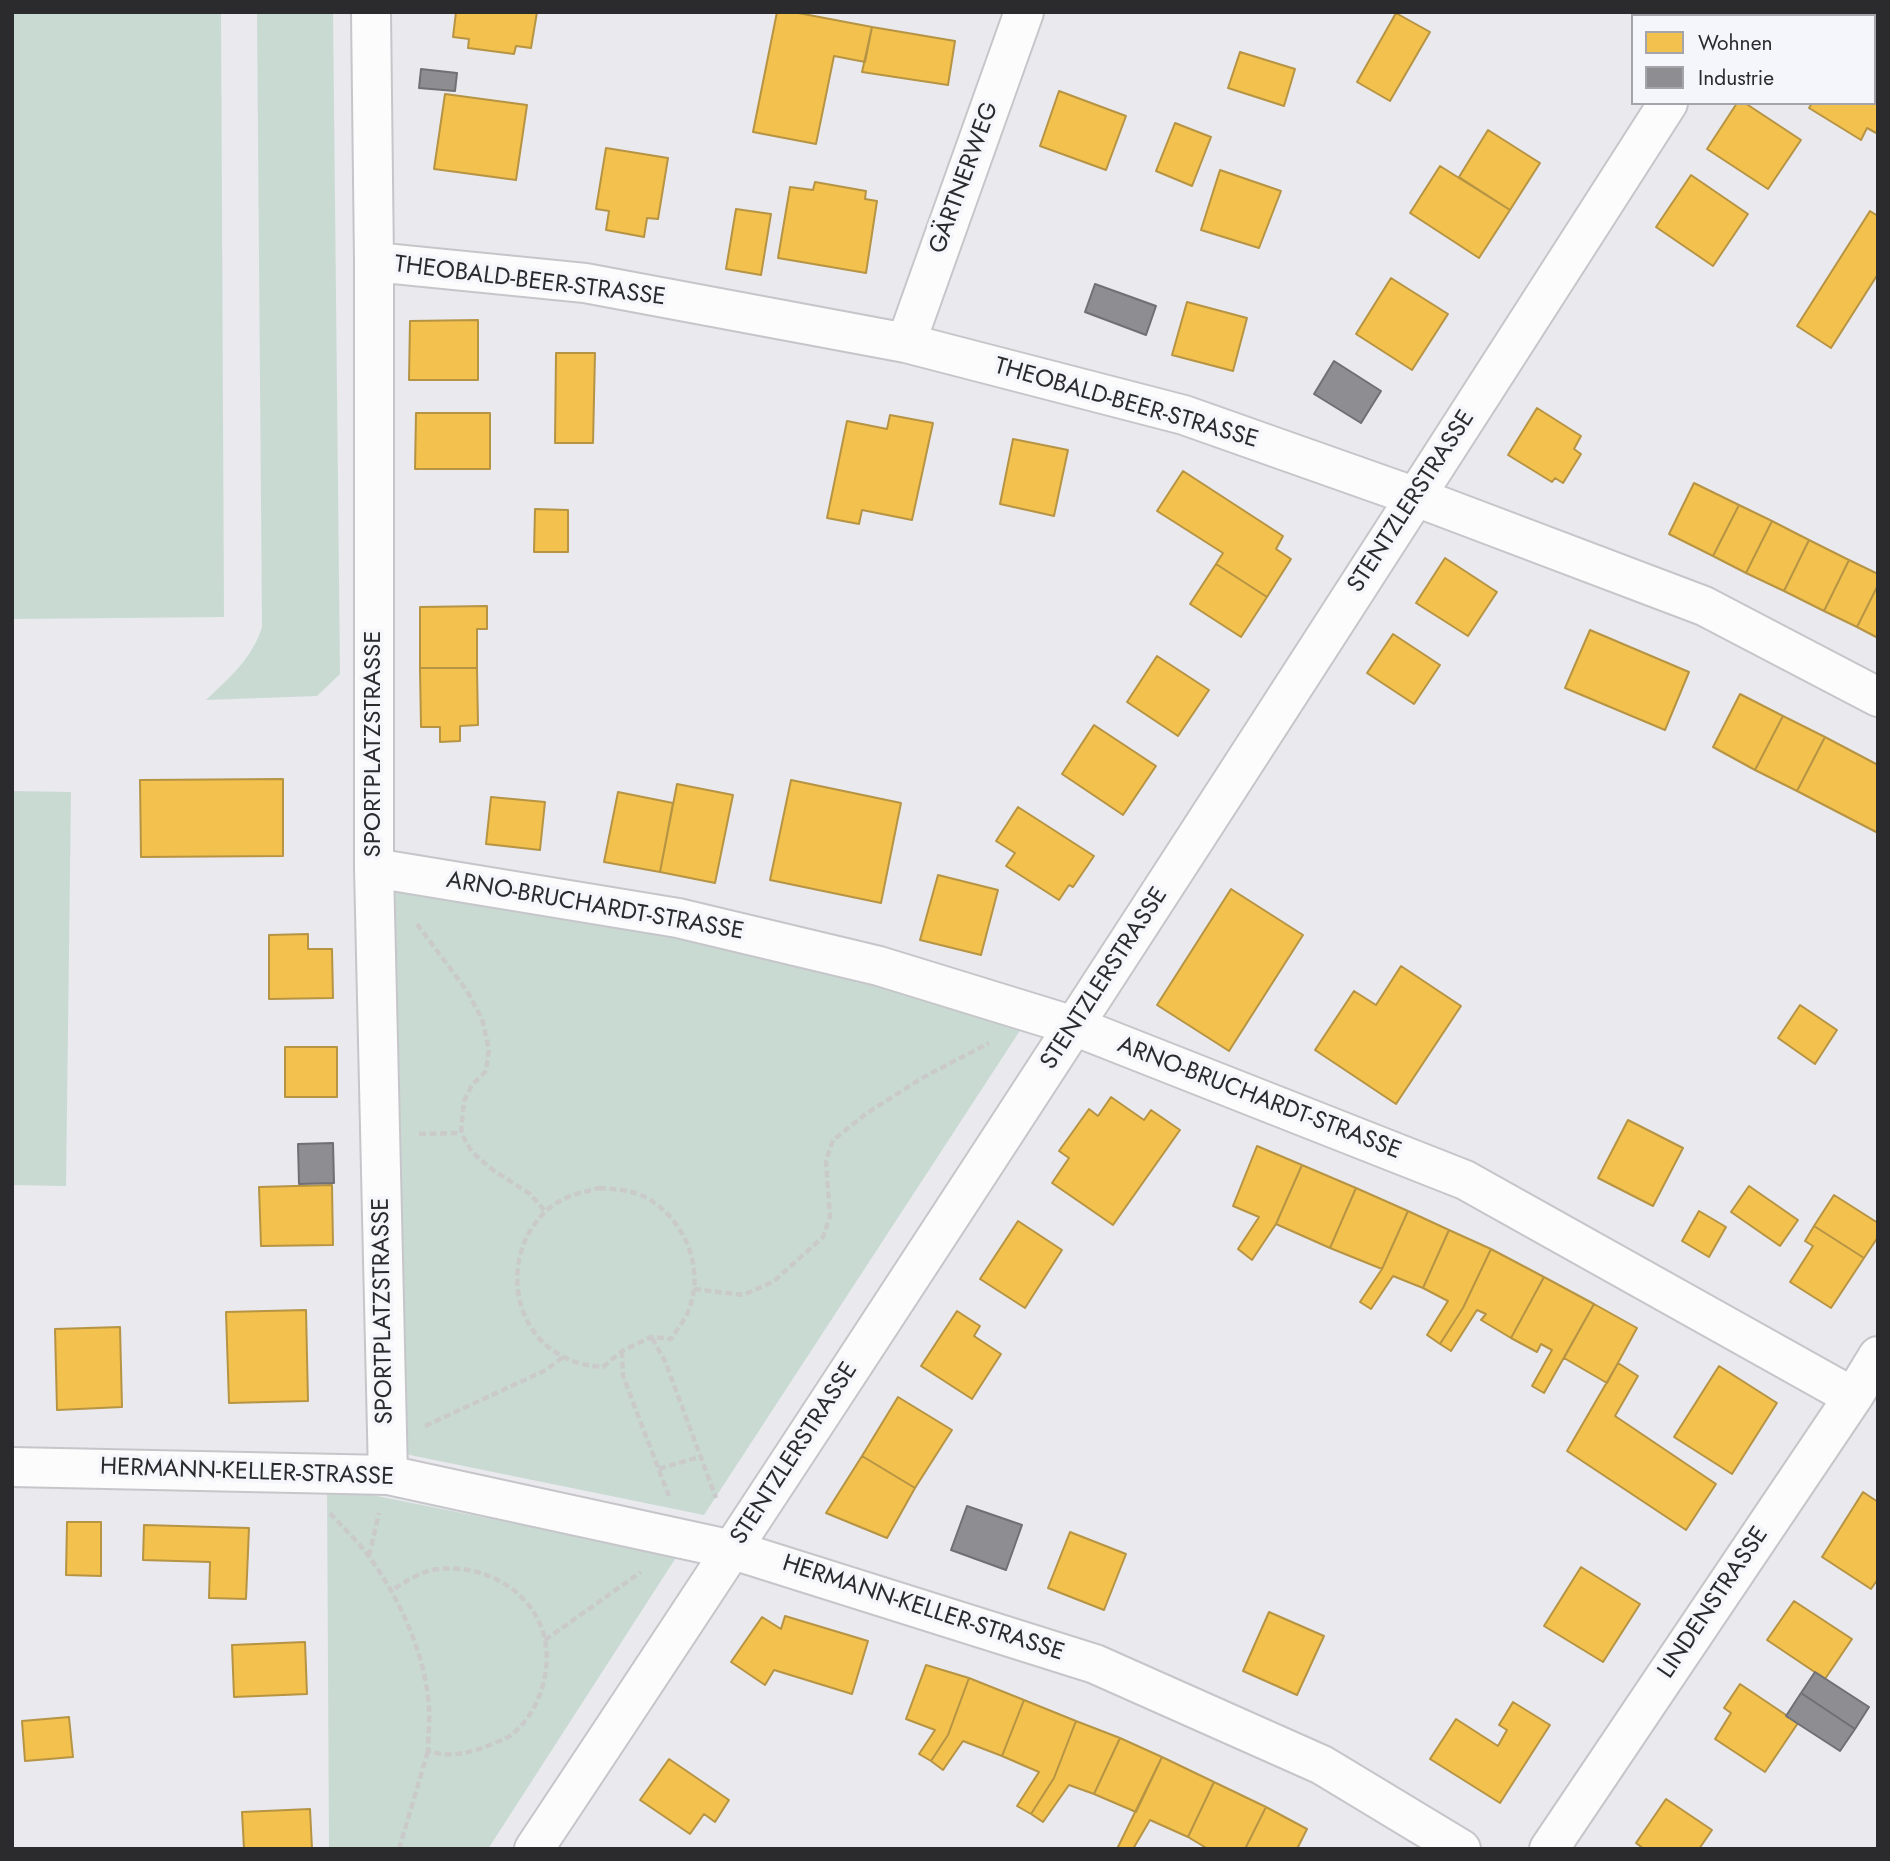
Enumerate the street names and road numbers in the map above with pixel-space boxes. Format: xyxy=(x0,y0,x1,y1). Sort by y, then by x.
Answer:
street label: GÄRTNERWEG xyxy=(924,98,1006,258)
street label: THEOBALD-BEER-STRASSE xyxy=(393,251,667,313)
street label: THEOBALD-BEER-STRASSE xyxy=(991,353,1261,455)
street label: STENTZLERSTRASSE xyxy=(1342,405,1482,599)
street label: SPORTPLATZSTRASSE xyxy=(360,631,388,857)
street label: ARNO-BRUCHARDT-STRASSE xyxy=(444,867,746,947)
street label: STENTZLERSTRASSE xyxy=(1035,882,1175,1076)
street label: ARNO-BRUCHARDT-STRASSE xyxy=(1113,1032,1405,1166)
street label: SPORTPLATZSTRASSE xyxy=(368,1197,400,1425)
street label: STENTZLERSTRASSE xyxy=(725,1357,865,1551)
street label: HERMANN-KELLER-STRASSE xyxy=(99,1453,395,1493)
street label: LINDENSTRASSE xyxy=(1653,1522,1775,1684)
street label: HERMANN-KELLER-STRASSE xyxy=(779,1550,1067,1668)

